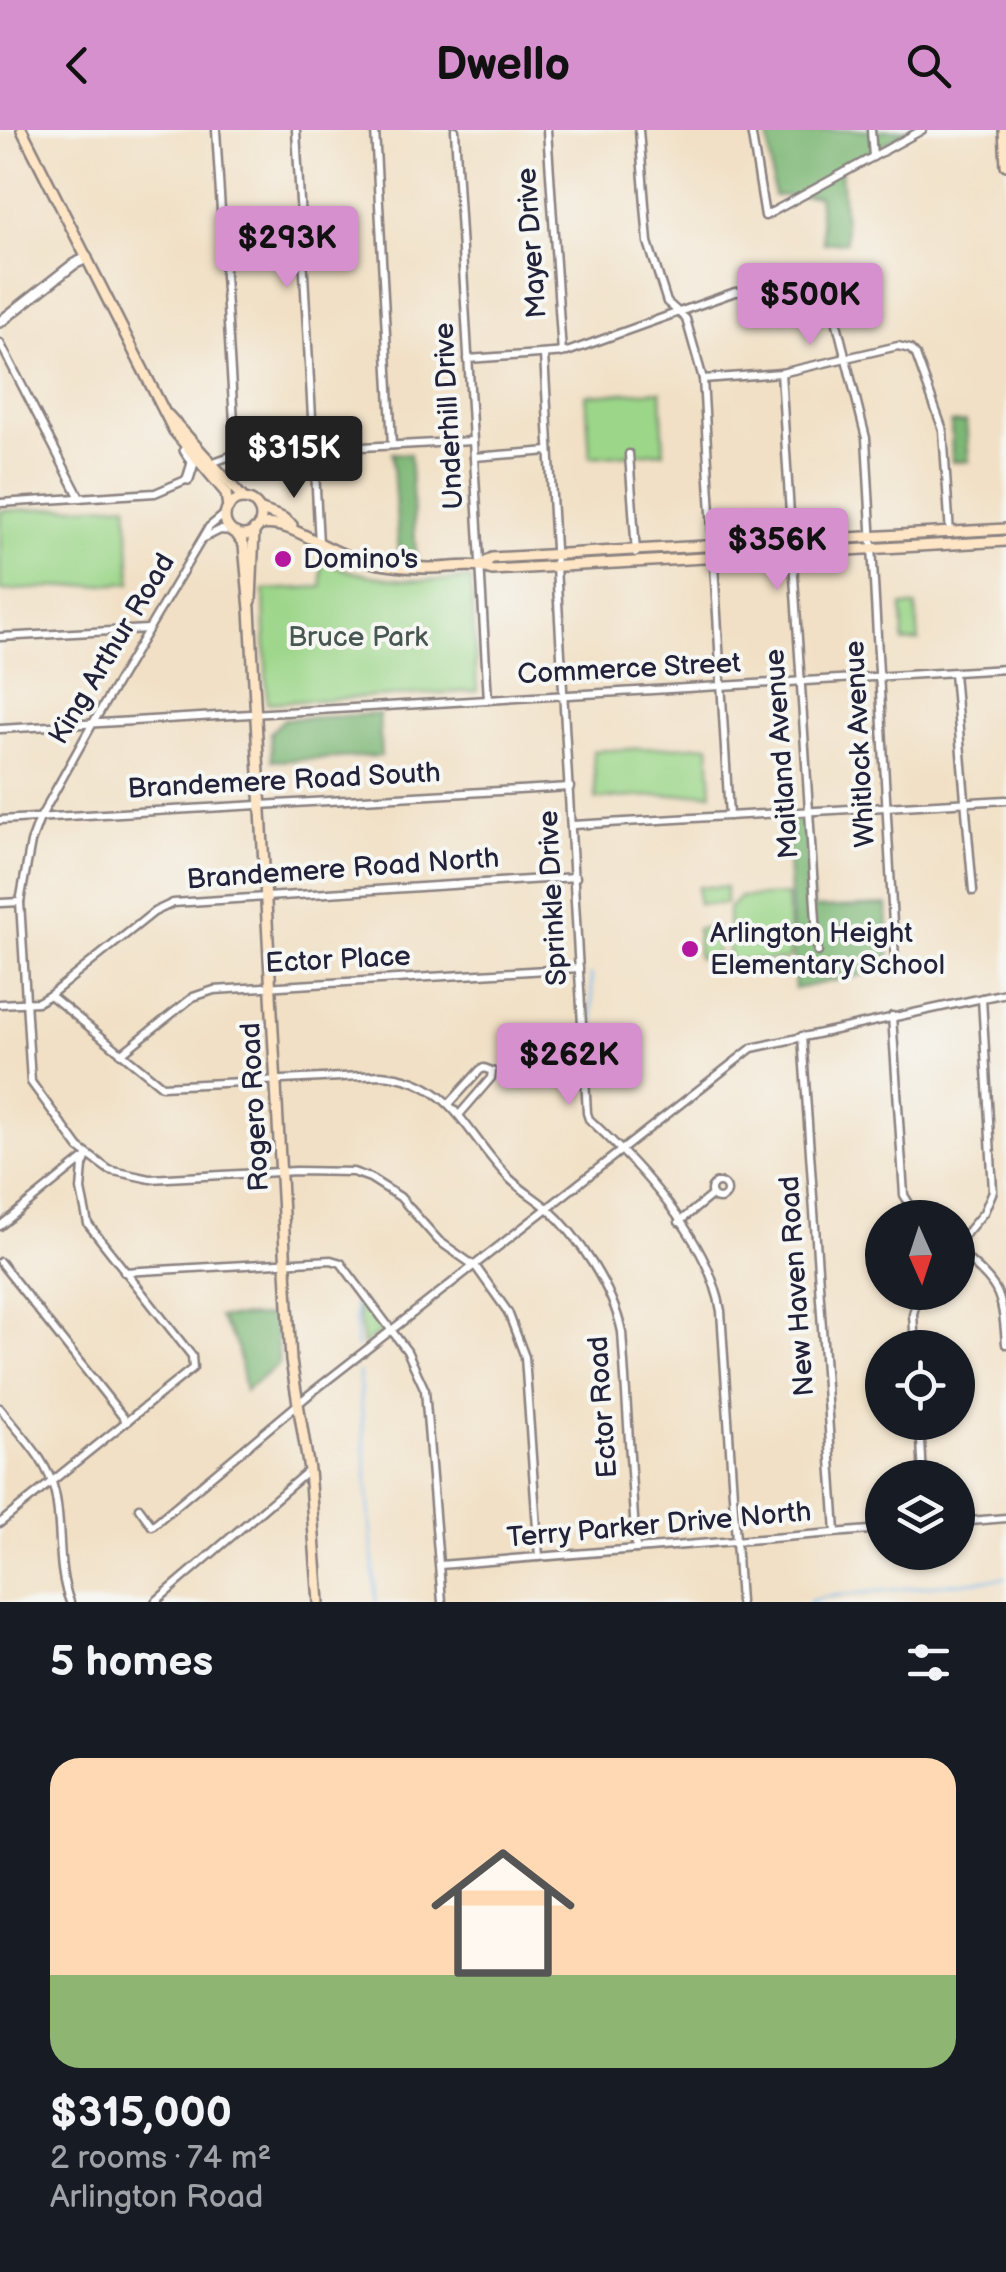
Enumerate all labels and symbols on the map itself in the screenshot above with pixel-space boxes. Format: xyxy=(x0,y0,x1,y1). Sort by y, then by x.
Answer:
street label: Mayer Drive xyxy=(510,167,554,319)
pin: $293K xyxy=(217,206,357,291)
pin: $500K xyxy=(740,263,880,348)
street label: Underhill Drive xyxy=(428,322,470,510)
pin: $315K xyxy=(224,416,364,501)
pin: $356K xyxy=(707,508,847,593)
place label: Domino's xyxy=(303,543,418,576)
street label: King Arthur Road xyxy=(42,548,182,750)
marker: Domino's xyxy=(272,548,294,570)
park label: Bruce Park xyxy=(288,621,428,654)
street label: Whitlock Avenue xyxy=(838,640,882,848)
street label: Commerce Street xyxy=(516,647,742,691)
street label: Maitland Avenue xyxy=(758,648,806,860)
street label: Brandemere Road South xyxy=(127,756,441,806)
street label: Sprinkle Drive xyxy=(532,810,574,986)
street label: Brandemere Road North xyxy=(186,842,500,896)
place label: Arlington Height Elementary School xyxy=(710,917,945,982)
marker: Arlington Height Elementary School xyxy=(679,938,701,960)
street label: Ector Place xyxy=(264,940,412,980)
street label: Rogero Road xyxy=(234,1022,276,1192)
pin: $262K xyxy=(499,1023,639,1108)
street label: New Haven Road xyxy=(773,1175,821,1397)
north arrow xyxy=(865,1200,975,1310)
street label: Ector Road xyxy=(582,1335,624,1479)
street label: Terry Parker Drive North xyxy=(505,1495,813,1555)

